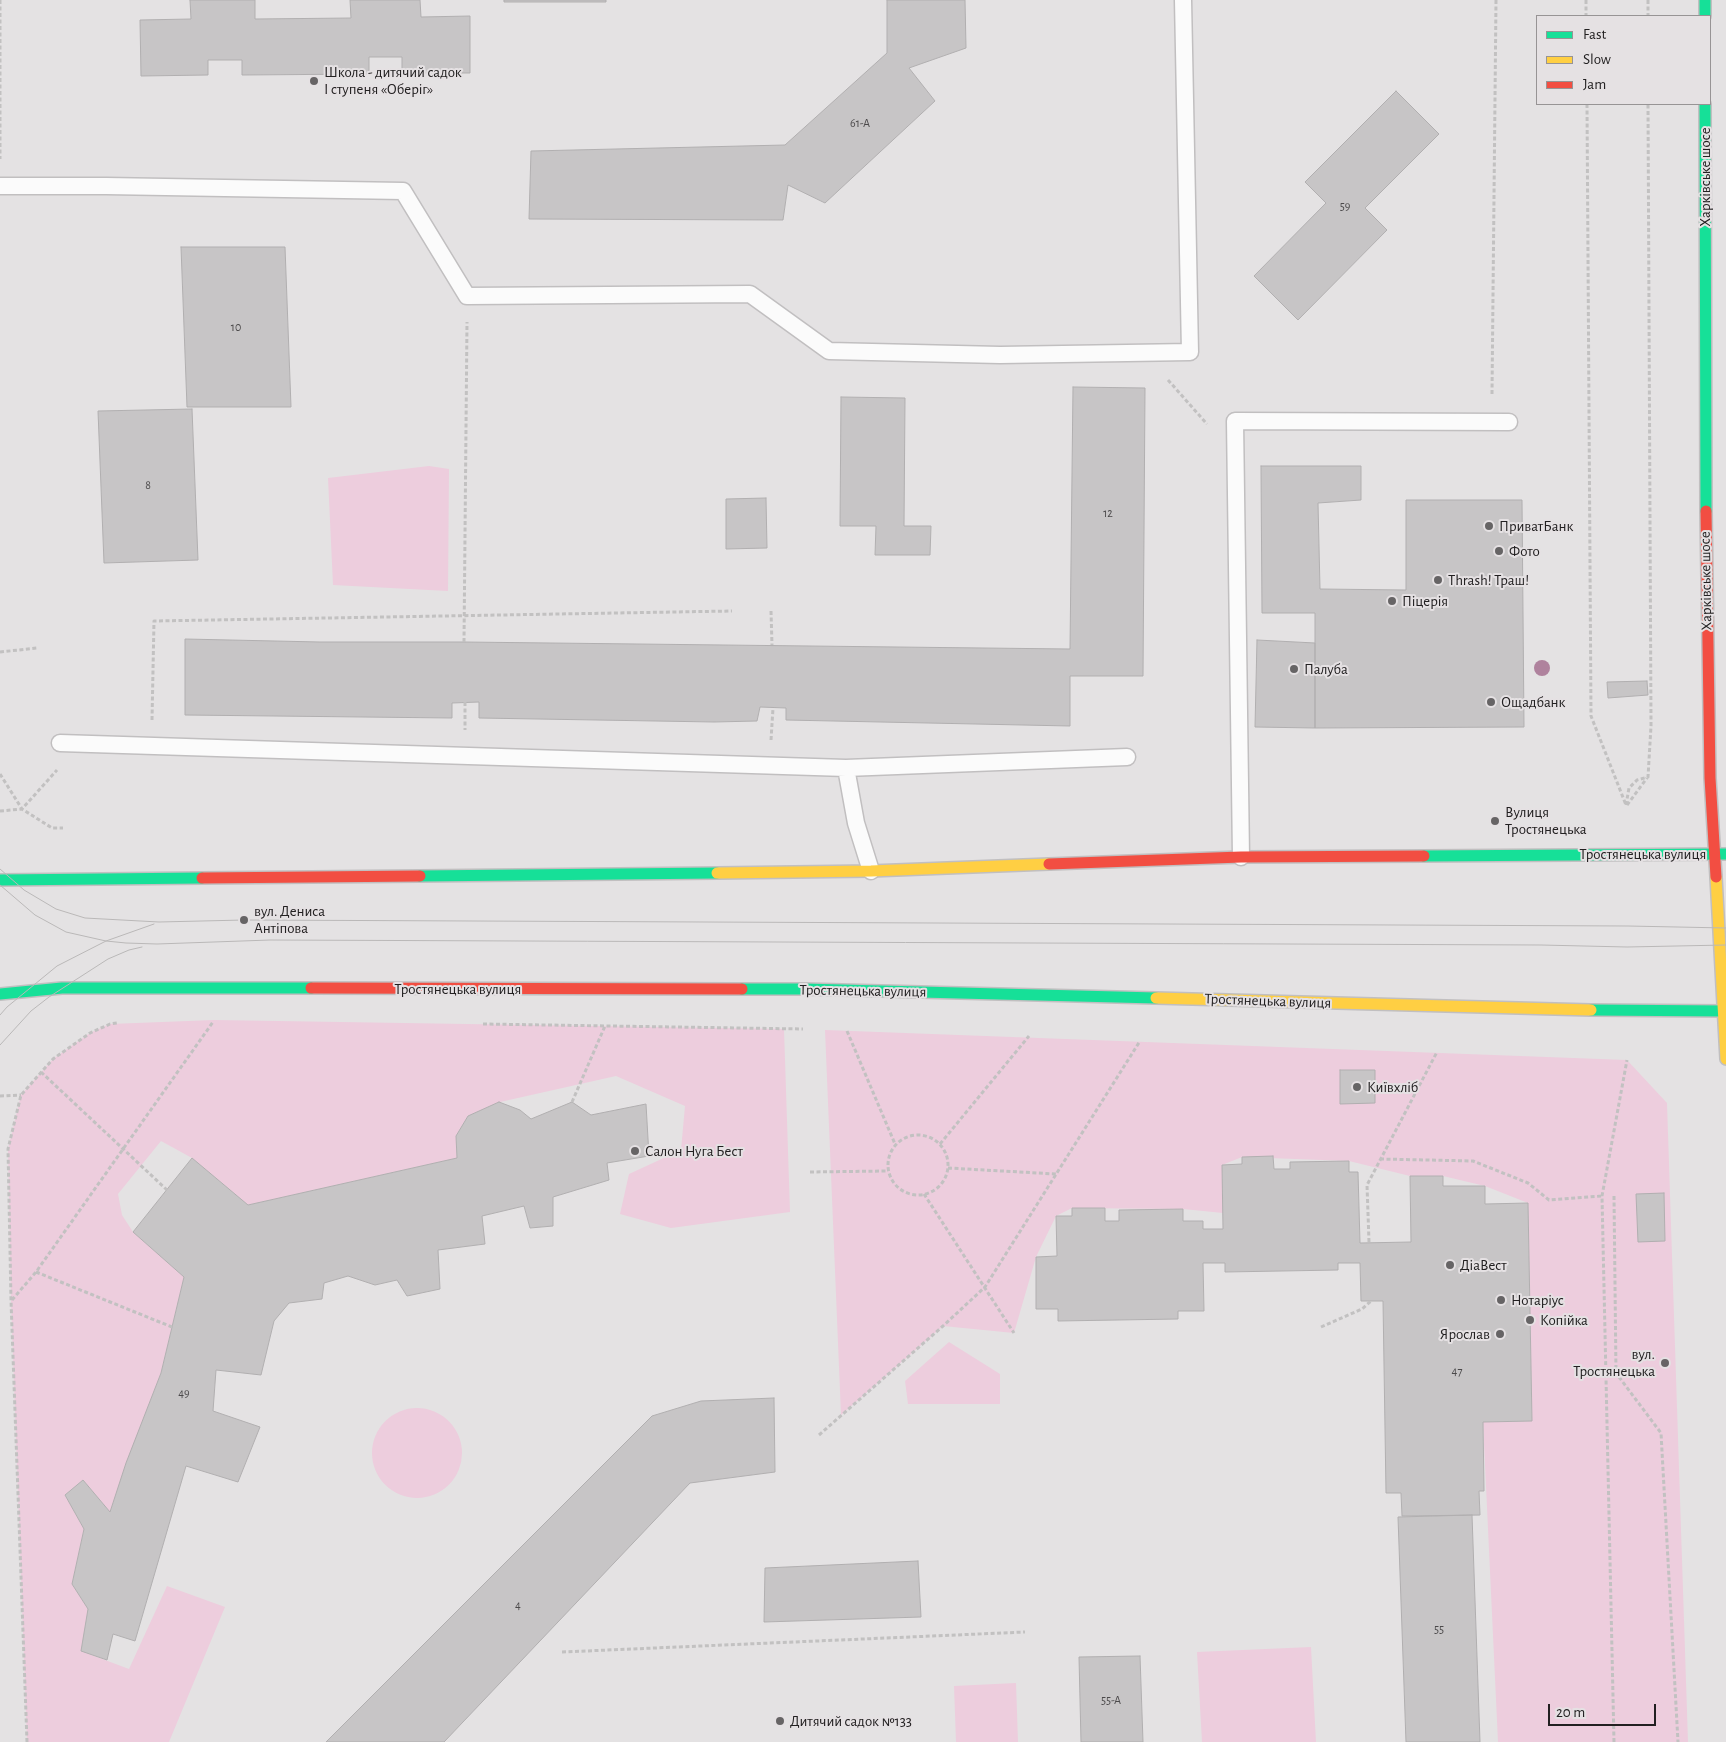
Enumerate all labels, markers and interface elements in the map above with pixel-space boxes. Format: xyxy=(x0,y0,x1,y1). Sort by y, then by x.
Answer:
legend xyxy=(1536,15,1711,105)
text: Fast xyxy=(1583,27,1606,42)
text: Slow xyxy=(1583,52,1611,67)
place label: Школа - дитячий садок І ступеня «Оберіг» xyxy=(324,63,462,98)
marker: Школа - дитячий садок І ступеня «Оберіг» xyxy=(308,75,320,87)
text: Jam xyxy=(1583,77,1606,92)
house number: 61-А xyxy=(850,116,870,130)
street label: Харківське шосе xyxy=(1696,127,1714,227)
house number: 59 xyxy=(1340,199,1350,213)
house number: 10 xyxy=(231,320,241,334)
house number: 8 xyxy=(145,478,151,492)
house number: 12 xyxy=(1103,506,1113,520)
place label: ПриватБанк xyxy=(1499,517,1573,535)
marker: ПриватБанк xyxy=(1483,520,1495,532)
street label: Харківське шосе xyxy=(1696,531,1716,631)
place label: Фото xyxy=(1509,542,1540,560)
marker: Фото xyxy=(1493,545,1505,557)
place label: Thrash! Траш! xyxy=(1448,571,1529,589)
marker: Thrash! Траш! xyxy=(1432,574,1444,586)
place label: Піцерія xyxy=(1402,592,1448,610)
marker: Піцерія xyxy=(1386,595,1398,607)
place label: Палуба xyxy=(1304,660,1348,678)
marker: Палуба xyxy=(1288,663,1300,675)
place label: Ощадбанк xyxy=(1501,693,1565,711)
marker: Ощадбанк xyxy=(1485,696,1497,708)
place label: Вулиця Тростянецька xyxy=(1505,803,1587,838)
marker: Вулиця Тростянецька xyxy=(1489,815,1501,827)
street label: Тростянецька вулиця xyxy=(1580,845,1706,863)
place label: вул. Дениса Антіпова xyxy=(254,902,325,937)
marker: вул. Дениса Антіпова xyxy=(238,914,250,926)
street label: Тростянецька вулиця xyxy=(395,980,521,998)
street label: Тростянецька вулиця xyxy=(799,981,927,1001)
street label: Тростянецька вулиця xyxy=(1204,990,1332,1012)
place label: Київхліб xyxy=(1367,1078,1418,1096)
marker: Київхліб xyxy=(1351,1081,1363,1093)
place label: Салон Нуга Бест xyxy=(645,1142,743,1160)
marker: Салон Нуга Бест xyxy=(629,1145,641,1157)
place label: ДіаВест xyxy=(1460,1256,1507,1274)
marker: ДіаВест xyxy=(1444,1259,1456,1271)
place label: Нотаріус xyxy=(1511,1291,1564,1309)
marker: Нотаріус xyxy=(1495,1294,1507,1306)
place label: Копійка xyxy=(1540,1311,1588,1329)
marker: Копійка xyxy=(1524,1314,1536,1326)
place label: Ярослав xyxy=(1440,1325,1490,1343)
marker: Ярослав xyxy=(1494,1328,1506,1340)
place label: вул. Тростянецька xyxy=(1573,1345,1655,1380)
marker: вул. Тростянецька xyxy=(1659,1357,1671,1369)
house number: 47 xyxy=(1452,1364,1462,1378)
house number: 49 xyxy=(178,1386,190,1400)
house number: 4 xyxy=(515,1598,521,1612)
house number: 55 xyxy=(1434,1622,1444,1636)
house number: 55-А xyxy=(1101,1693,1121,1707)
scale bar xyxy=(1551,1694,1658,1726)
text: 20 m xyxy=(1556,1705,1585,1720)
place label: Дитячий садок №133 xyxy=(790,1712,912,1730)
marker: Дитячий садок №133 xyxy=(774,1715,786,1727)

